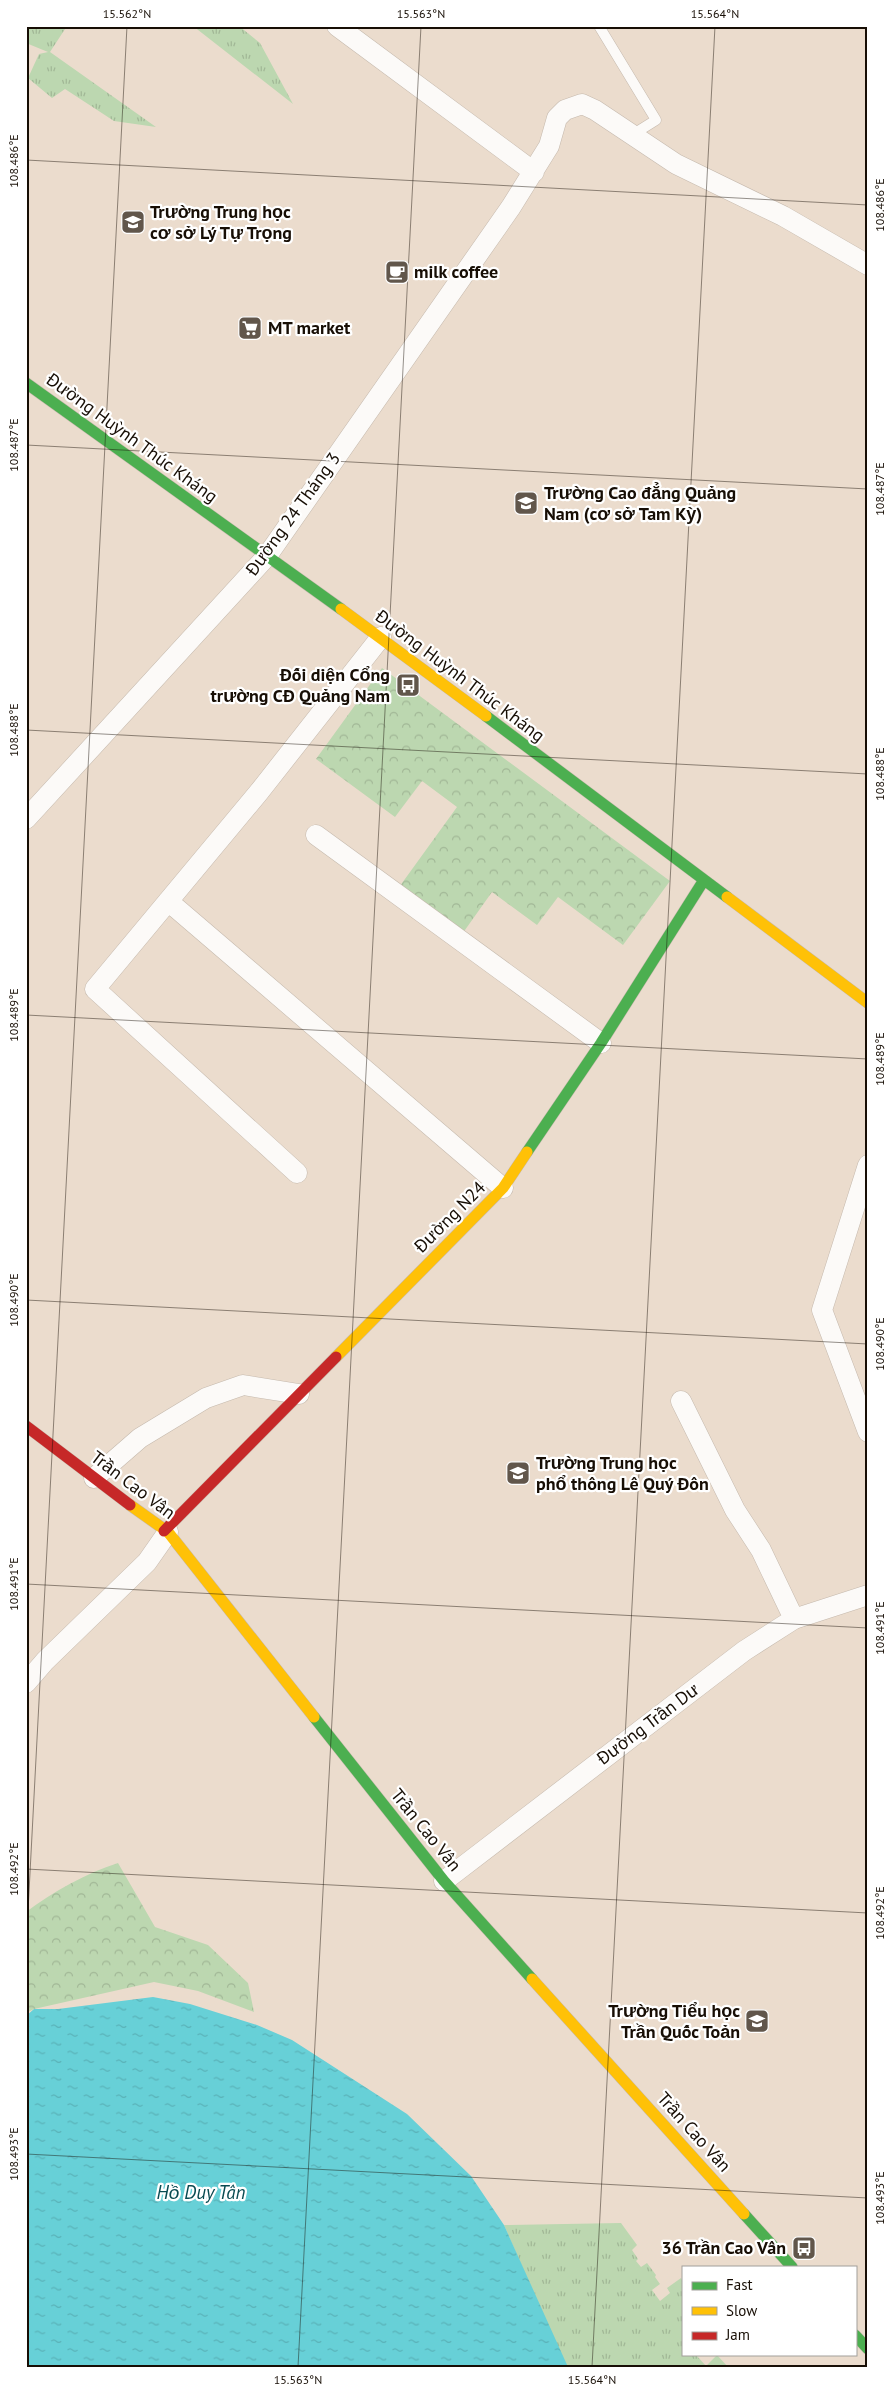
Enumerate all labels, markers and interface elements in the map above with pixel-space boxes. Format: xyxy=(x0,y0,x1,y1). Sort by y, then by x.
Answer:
text: 15.562°N xyxy=(103,6,151,21)
text: 15.563°N xyxy=(397,6,445,21)
text: 15.564°N xyxy=(691,6,739,21)
text: 108.486°E xyxy=(6,134,21,188)
text: 108.486°E xyxy=(872,178,887,232)
place label: Trường Trung học cơ sở Lý Tự Trọng xyxy=(150,200,292,244)
school or university icon: Trường Trung học cơ sở Lý Tự Trọng xyxy=(120,209,146,235)
cafe icon: milk coffee xyxy=(384,259,410,285)
place label: milk coffee xyxy=(414,260,498,283)
supermarket icon: MT market xyxy=(237,315,263,341)
place label: MT market xyxy=(268,316,351,339)
street label: Đường Huỳnh Thúc Kháng xyxy=(41,367,222,507)
text: 108.487°E xyxy=(6,418,21,472)
street label: Đường 24 Tháng 3 xyxy=(240,448,345,581)
text: 108.487°E xyxy=(872,462,887,516)
place label: Trường Cao đẳng Quảng Nam (cơ sở Tam Kỳ) xyxy=(544,481,736,525)
school or university icon: Trường Cao đẳng Quảng Nam (cơ sở Tam Kỳ) xyxy=(513,490,539,516)
street label: Đường Huỳnh Thúc Kháng xyxy=(370,604,550,747)
place label: Đối diện Cổng trường CĐ Quảng Nam xyxy=(211,663,390,707)
bus stop icon: Đối diện Cổng trường CĐ Quảng Nam xyxy=(395,672,421,698)
text: 108.488°E xyxy=(6,703,21,757)
text: 108.488°E xyxy=(872,747,887,801)
text: 108.489°E xyxy=(6,988,21,1042)
text: 108.489°E xyxy=(872,1032,887,1086)
street label: Đường N24 xyxy=(408,1176,490,1258)
text: 108.490°E xyxy=(6,1273,21,1327)
text: 108.490°E xyxy=(872,1317,887,1371)
street label: Trần Cao Vân xyxy=(86,1445,180,1524)
place label: Trường Trung học phổ thông Lê Quý Đôn xyxy=(536,1451,709,1495)
school or university icon: Trường Trung học phổ thông Lê Quý Đôn xyxy=(505,1460,531,1486)
text: 108.491°E xyxy=(6,1557,21,1611)
text: 108.491°E xyxy=(872,1601,887,1655)
street label: Đường Trần Dư xyxy=(591,1678,703,1770)
street label: Trần Cao Vân xyxy=(386,1784,467,1876)
text: 108.492°E xyxy=(6,1842,21,1896)
text: 108.492°E xyxy=(872,1886,887,1940)
place label: Trường Tiểu học Trần Quốc Toản xyxy=(608,1999,740,2043)
school or university icon: Trường Tiểu học Trần Quốc Toản xyxy=(744,2008,770,2034)
street label: Trần Cao Vân xyxy=(652,2087,736,2176)
text: 108.493°E xyxy=(6,2127,21,2181)
text: 108.493°E xyxy=(872,2171,887,2225)
water label: Hồ Duy Tân xyxy=(157,2180,245,2204)
bus stop icon: 36 Trần Cao Vân xyxy=(791,2235,817,2261)
place label: 36 Trần Cao Vân xyxy=(662,2236,786,2259)
legend xyxy=(682,2266,856,2356)
text: Fast xyxy=(726,2275,753,2294)
text: Slow xyxy=(726,2301,757,2320)
text: Jam xyxy=(725,2325,750,2344)
text: 15.563°N xyxy=(274,2372,322,2387)
text: 15.564°N xyxy=(568,2372,616,2387)

